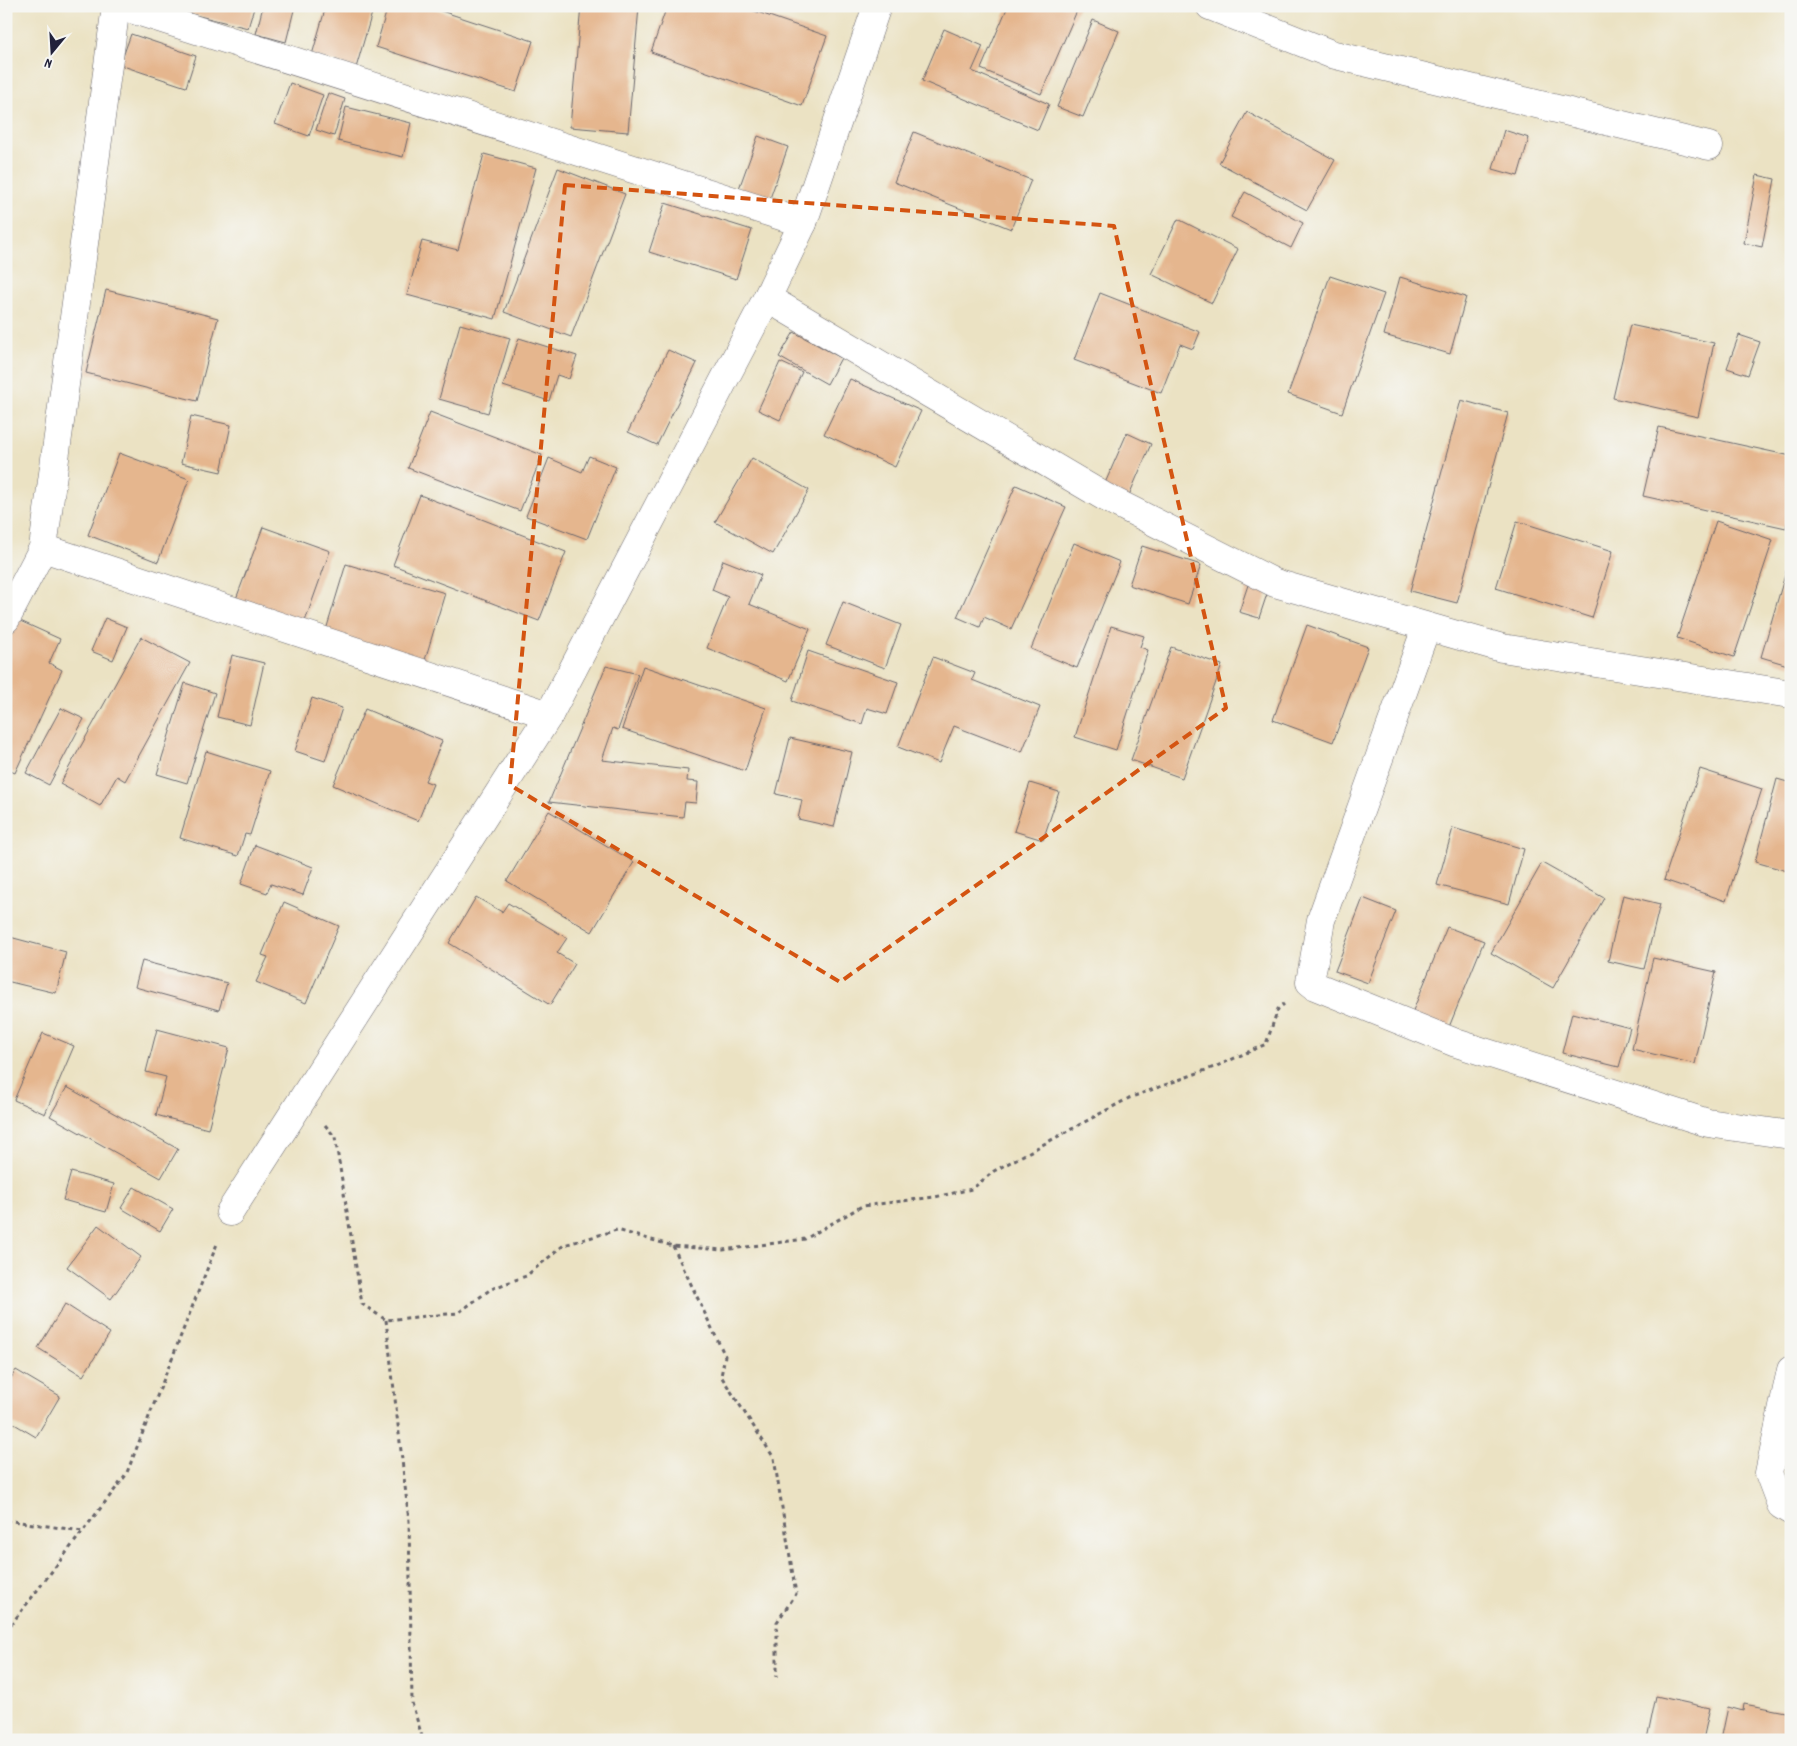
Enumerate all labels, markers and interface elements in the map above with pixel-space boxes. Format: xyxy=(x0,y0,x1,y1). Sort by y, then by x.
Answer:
north arrow xyxy=(28,28,78,78)
text: N xyxy=(42,52,55,73)

